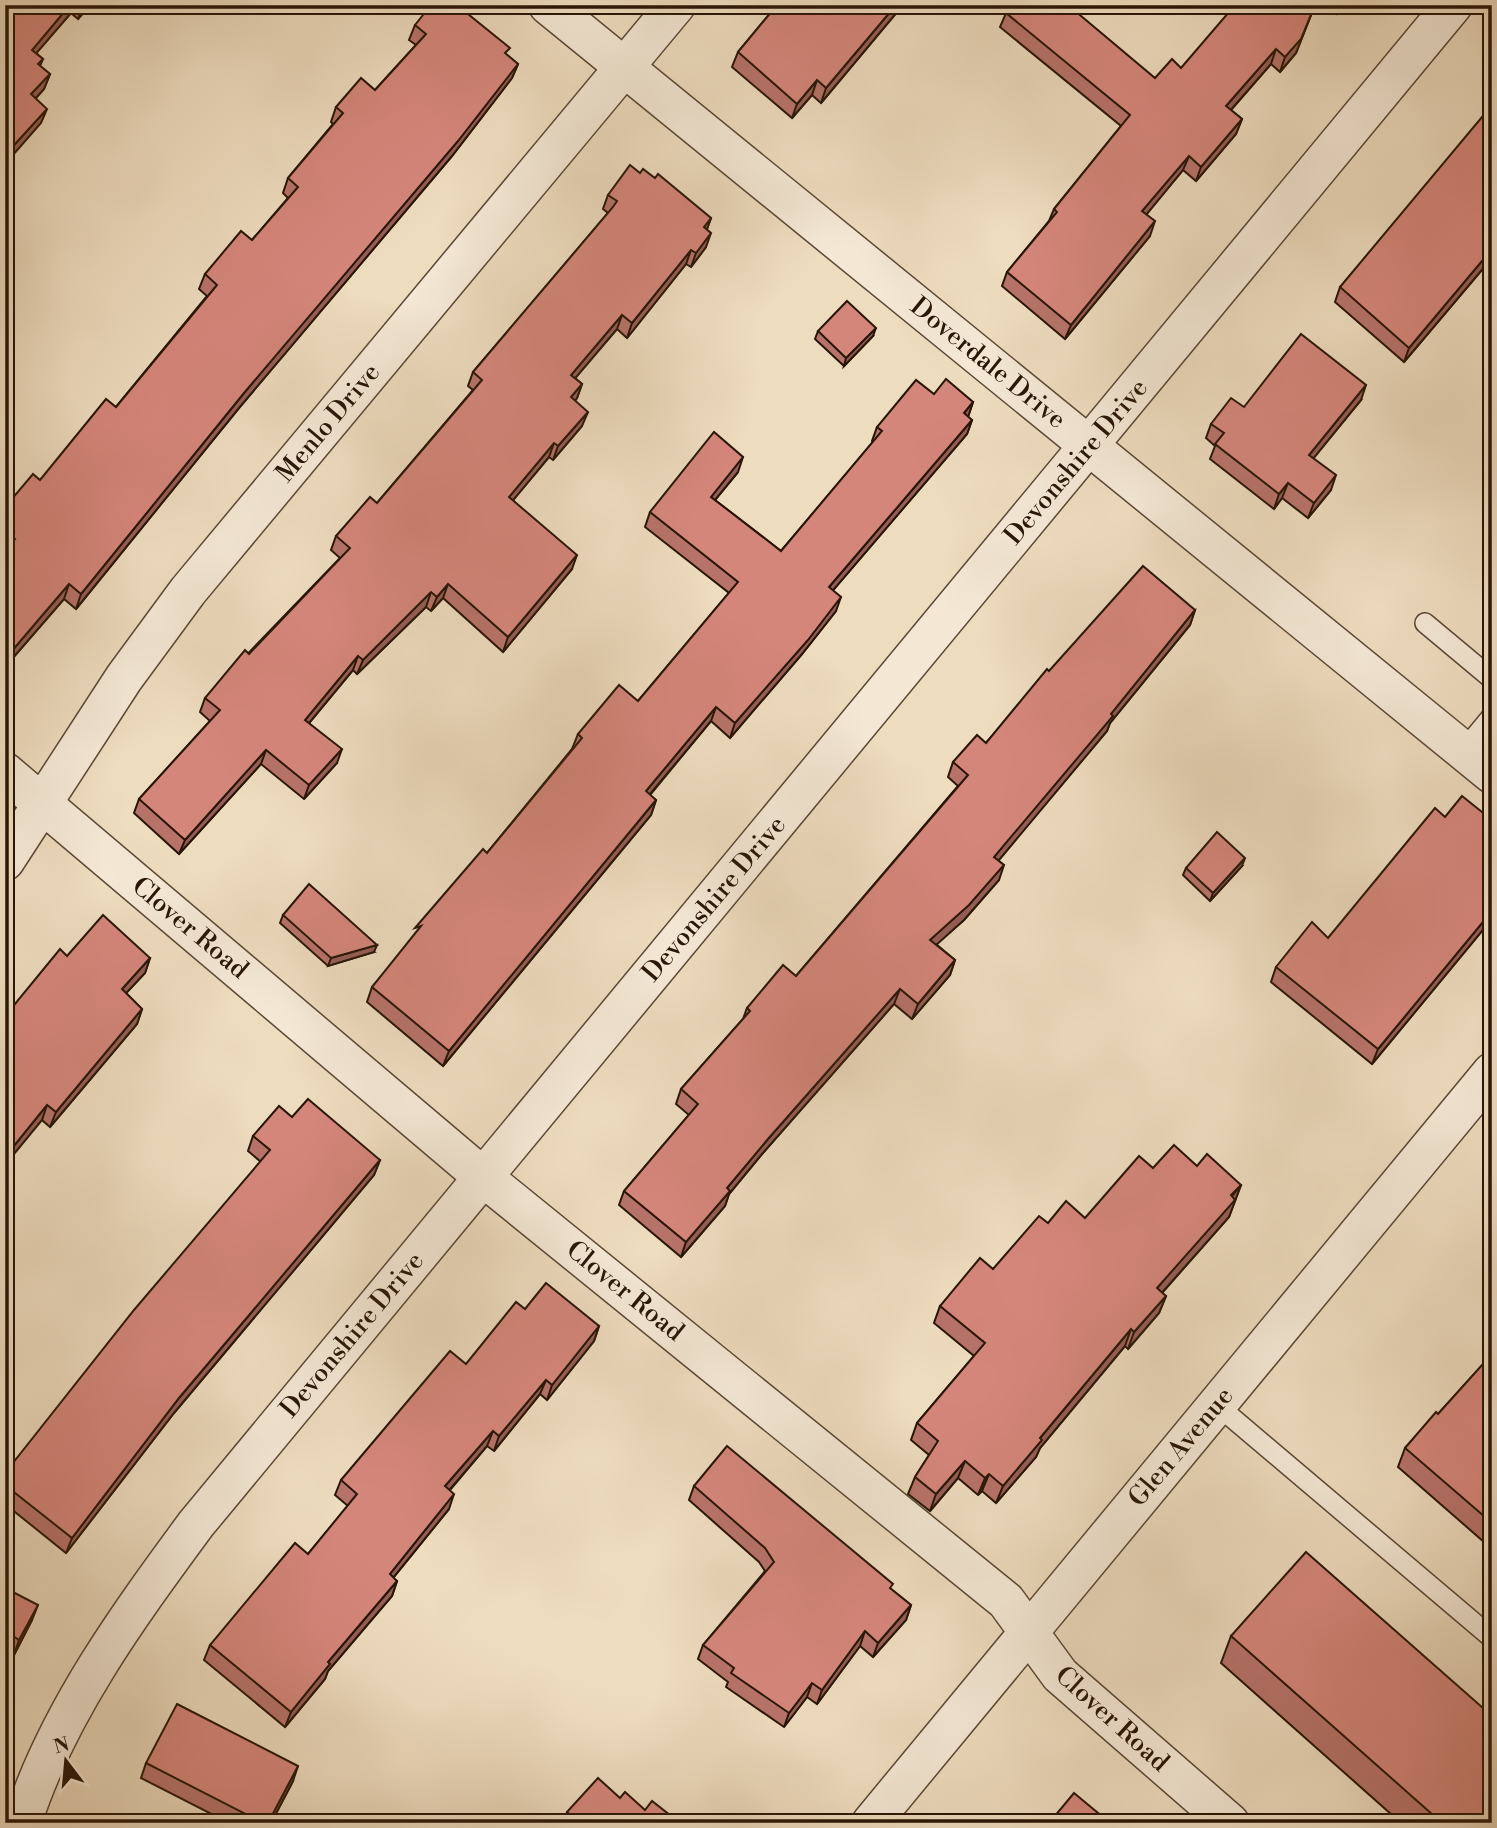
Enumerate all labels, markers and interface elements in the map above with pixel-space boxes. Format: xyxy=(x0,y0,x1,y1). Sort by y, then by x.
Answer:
street label: Doverdale Drive xyxy=(904,290,1072,436)
street label: Menlo Drive xyxy=(269,357,387,489)
street label: Devonshire Drive xyxy=(997,372,1155,552)
street label: Devonshire Drive xyxy=(635,809,793,989)
street label: Clover Road xyxy=(125,870,255,986)
street label: Clover Road xyxy=(560,1234,690,1348)
street label: Devonshire Drive xyxy=(273,1245,431,1425)
street label: Glen Avenue xyxy=(1122,1381,1240,1513)
street label: Clover Road xyxy=(1048,1660,1176,1779)
north arrow xyxy=(32,1727,102,1797)
text: N xyxy=(51,1732,72,1759)

